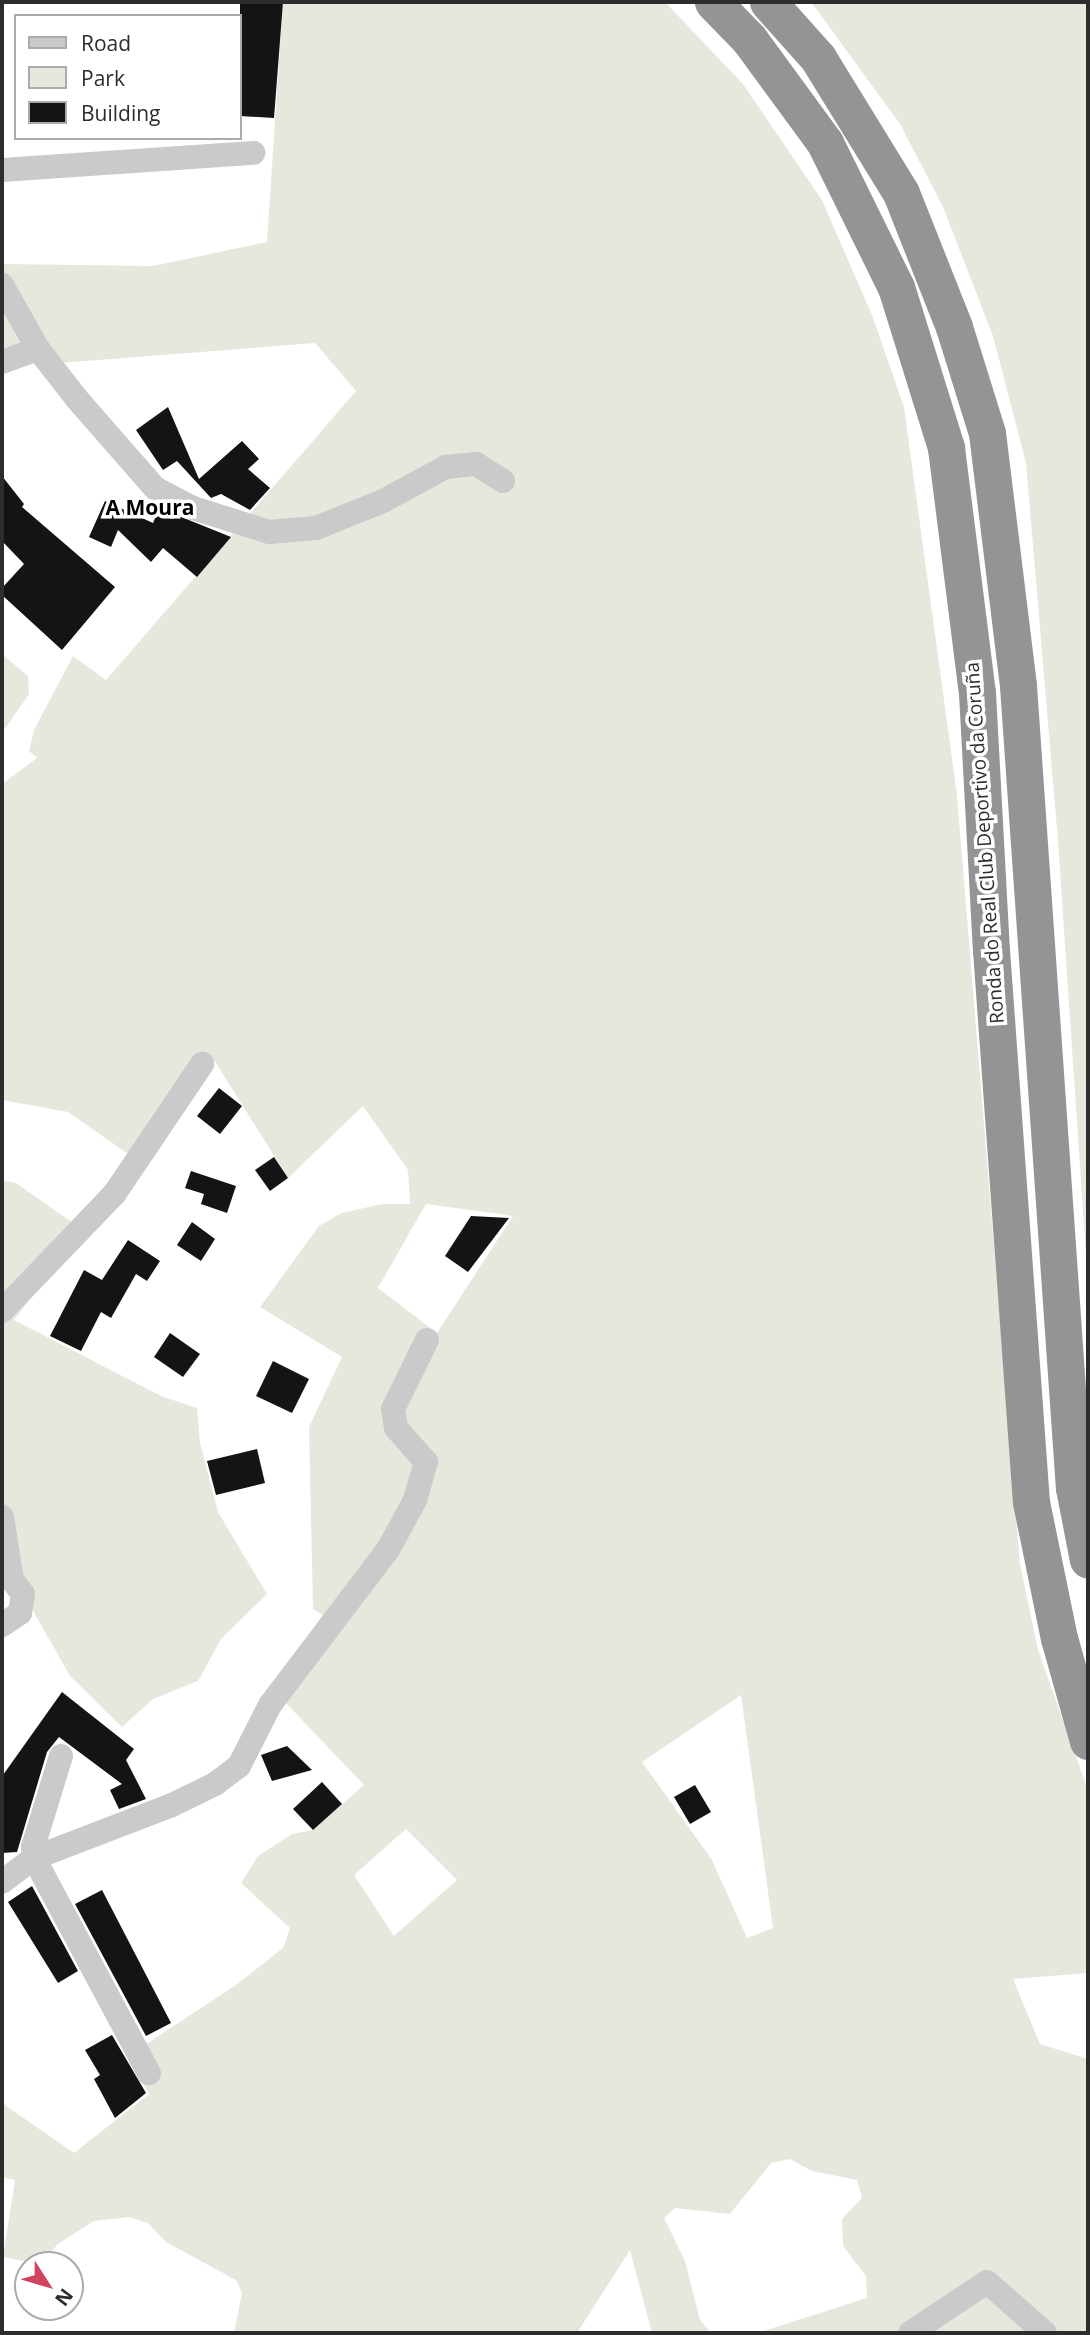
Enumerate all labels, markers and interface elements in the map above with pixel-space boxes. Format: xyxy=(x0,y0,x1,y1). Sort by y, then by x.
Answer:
legend xyxy=(14,14,242,140)
text: Road xyxy=(81,29,131,57)
text: Park xyxy=(81,64,125,92)
text: Building xyxy=(81,99,160,127)
district label: A Moura xyxy=(106,494,194,520)
street label: Ronda do Real Club Deportivo da Coruña xyxy=(961,661,1009,1025)
north arrow xyxy=(14,2251,84,2321)
text: N xyxy=(49,2283,79,2311)

